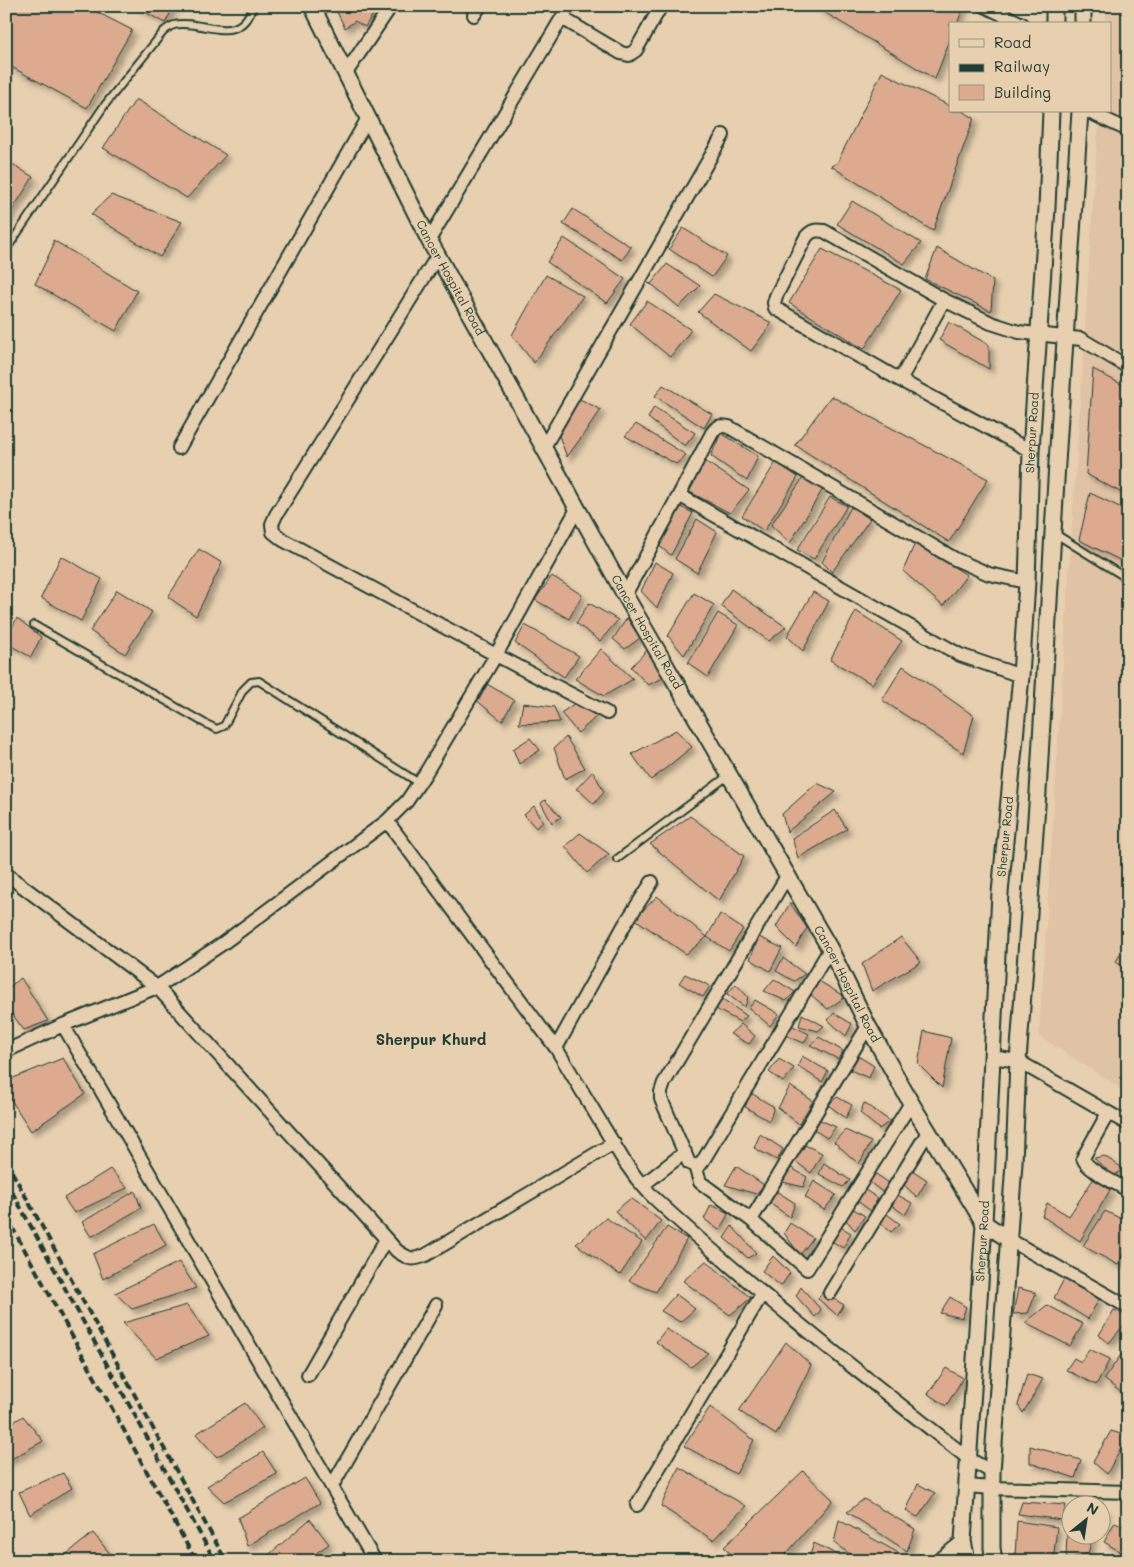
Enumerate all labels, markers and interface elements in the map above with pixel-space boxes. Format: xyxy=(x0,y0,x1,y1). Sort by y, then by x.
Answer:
legend xyxy=(949,22,1112,112)
text: Road xyxy=(994,32,1031,52)
text: Railway xyxy=(994,56,1050,76)
text: Building xyxy=(994,82,1051,102)
street label: Cancer Hospital Road xyxy=(413,217,489,338)
street label: Sherpur Road xyxy=(1021,391,1042,473)
street label: Cancer Hospital Road xyxy=(608,572,687,692)
street label: Sherpur Road xyxy=(993,795,1016,878)
street label: Cancer Hospital Road xyxy=(811,922,885,1045)
district label: Sherpur Khurd xyxy=(376,1029,487,1049)
street label: Sherpur Road xyxy=(971,1200,992,1282)
north arrow xyxy=(1062,1494,1112,1544)
text: N xyxy=(1083,1497,1102,1519)

